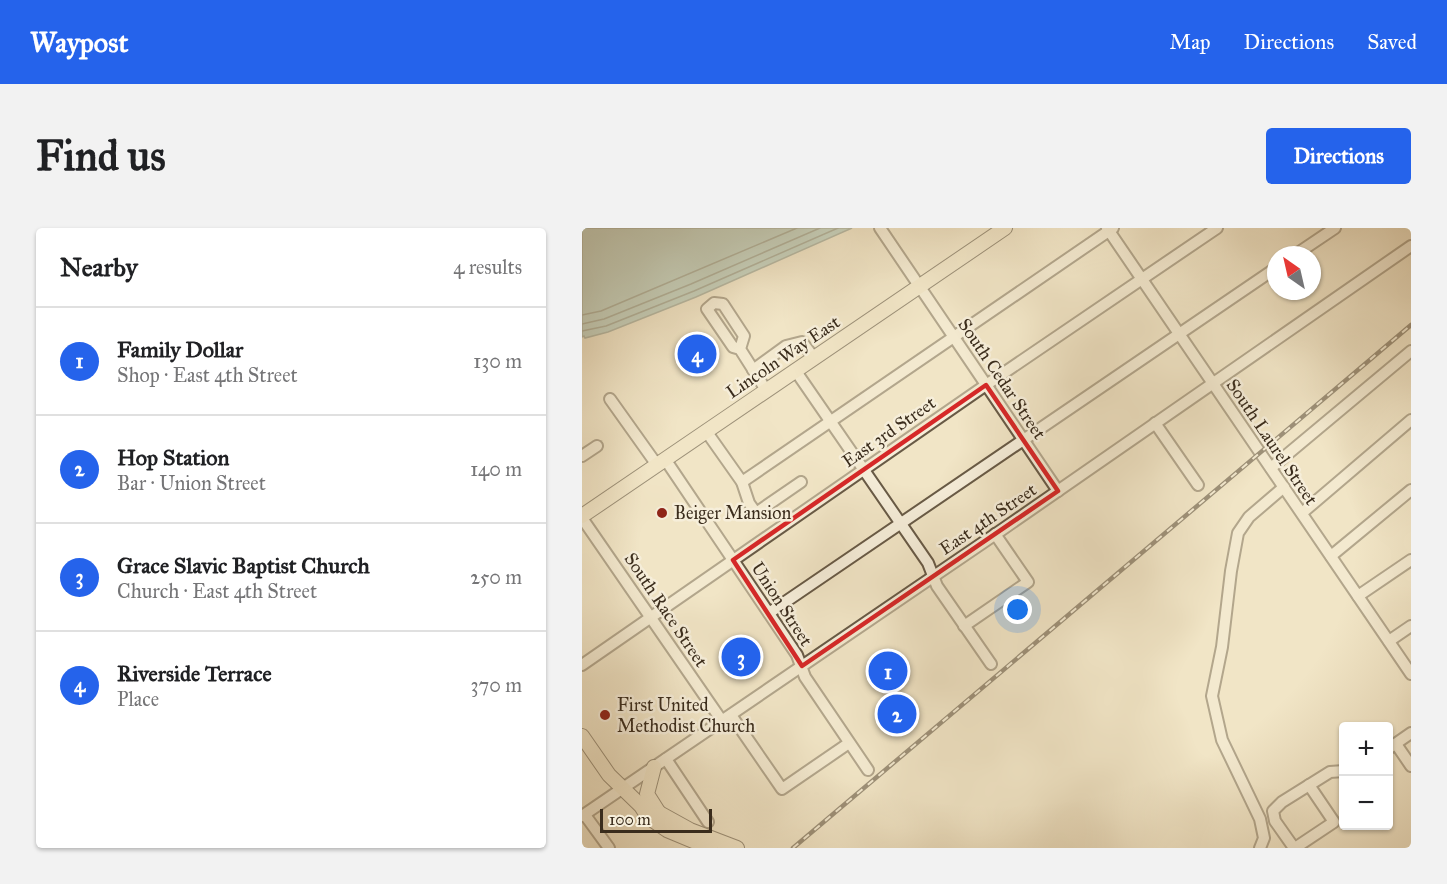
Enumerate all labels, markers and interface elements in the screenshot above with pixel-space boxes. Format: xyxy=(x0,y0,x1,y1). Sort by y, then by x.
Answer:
text: Waypost xyxy=(30,25,128,60)
text: Map xyxy=(1170,29,1211,55)
text: Directions xyxy=(1244,29,1334,55)
text: Saved xyxy=(1367,29,1417,55)
button: Directions xyxy=(1266,128,1411,184)
text: Find us xyxy=(36,130,166,182)
north arrow xyxy=(1267,246,1321,300)
text: Nearby xyxy=(60,251,138,283)
text: 4 results xyxy=(453,255,522,279)
street label: Lincoln Way East xyxy=(722,310,845,403)
street label: South Cedar Street xyxy=(953,314,1051,444)
pin: 4 xyxy=(678,332,716,376)
text: Family Dollar xyxy=(117,336,243,363)
text: 1 xyxy=(76,349,83,373)
text: 130 m xyxy=(473,349,522,373)
text: Shop · East 4th Street xyxy=(117,363,298,387)
street label: South Laurel Street xyxy=(1222,375,1323,510)
street label: East 3rd Street xyxy=(838,391,940,472)
text: Hop Station xyxy=(117,444,229,471)
text: 2 xyxy=(75,457,84,481)
text: 140 m xyxy=(470,457,522,481)
text: Bar · Union Street xyxy=(117,471,266,495)
street label: East 4th Street xyxy=(935,478,1041,560)
place label: Beiger Mansion xyxy=(674,502,791,525)
marker: Beiger Mansion xyxy=(655,506,669,520)
street label: South Race Street xyxy=(620,549,713,672)
text: Grace Slavic Baptist Church xyxy=(117,552,370,579)
street label: Union Street xyxy=(747,558,818,651)
text: 3 xyxy=(76,565,84,589)
text: 250 m xyxy=(470,565,522,589)
text: Church · East 4th Street xyxy=(117,579,317,603)
your location xyxy=(1003,595,1032,624)
pin: 3 xyxy=(722,634,760,680)
pin: 1 xyxy=(868,648,908,694)
text: Riverside Terrace xyxy=(117,660,272,687)
text: 4 xyxy=(74,673,85,697)
text: 370 m xyxy=(471,673,522,697)
text: Place xyxy=(117,687,159,711)
pin: 2 xyxy=(878,692,916,736)
place label: First United Methodist Church xyxy=(617,694,755,737)
marker: First United Methodist Church xyxy=(598,708,612,722)
map controls xyxy=(1339,722,1393,830)
button: + xyxy=(1339,722,1393,776)
button: − xyxy=(1339,776,1393,830)
scale bar xyxy=(600,806,712,834)
text: 100 m xyxy=(609,810,651,829)

